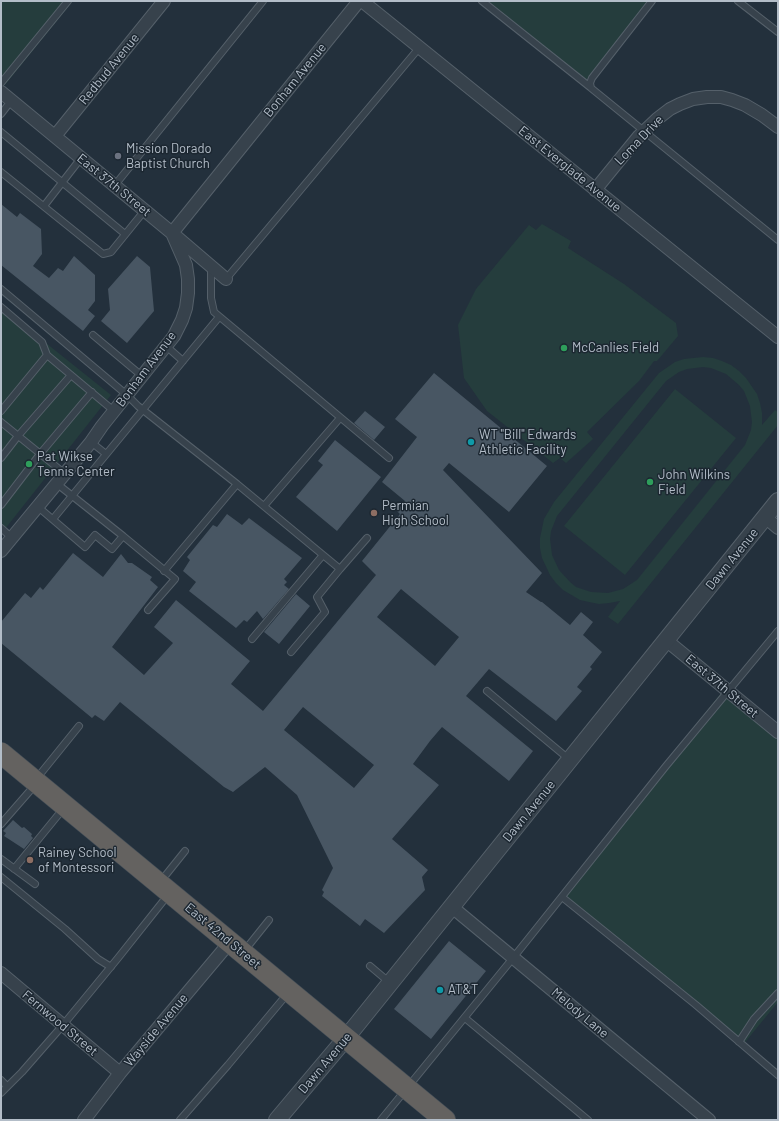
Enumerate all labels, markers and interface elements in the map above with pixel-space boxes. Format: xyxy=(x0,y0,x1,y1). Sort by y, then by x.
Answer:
street label: Redbud Avenue xyxy=(76,30,142,108)
street label: Bonham Avenue xyxy=(260,40,330,120)
street label: Loma Drive xyxy=(611,112,667,168)
street label: East Everglade Avenue xyxy=(515,123,625,215)
place label: Mission Dorado Baptist Church xyxy=(126,141,212,172)
street label: East 37th Street xyxy=(74,150,154,220)
marker: Mission Dorado Baptist Church xyxy=(113,151,123,161)
street label: Bonham Avenue xyxy=(113,328,179,410)
place label: McCanlies Field xyxy=(572,340,659,356)
marker: McCanlies Field xyxy=(559,343,569,353)
place label: WT "Bill" Edwards Athletic Facility xyxy=(479,427,576,458)
marker: WT "Bill" Edwards Athletic Facility xyxy=(466,437,476,447)
place label: Pat Wikse Tennis Center xyxy=(37,449,115,480)
marker: Pat Wikse Tennis Center xyxy=(24,459,34,469)
place label: John Wilkins Field xyxy=(658,467,730,498)
marker: John Wilkins Field xyxy=(645,477,655,487)
place label: Permian High School xyxy=(382,498,449,529)
marker: Permian High School xyxy=(369,508,379,518)
street label: Dawn Avenue xyxy=(702,525,762,593)
street label: East 37th Street xyxy=(682,651,762,721)
street label: Dawn Avenue xyxy=(499,777,559,845)
place label: Rainey School of Montessori xyxy=(38,845,117,876)
marker: Rainey School of Montessori xyxy=(25,855,35,865)
street label: East 42nd Street xyxy=(182,900,264,972)
place label: AT&T xyxy=(448,982,478,998)
marker: AT&T xyxy=(435,985,445,995)
street label: Melody Lane xyxy=(548,985,612,1041)
street label: Fernwood Street xyxy=(19,987,101,1059)
street label: Wayside Avenue xyxy=(121,990,191,1070)
street label: Dawn Avenue xyxy=(295,1029,355,1097)

